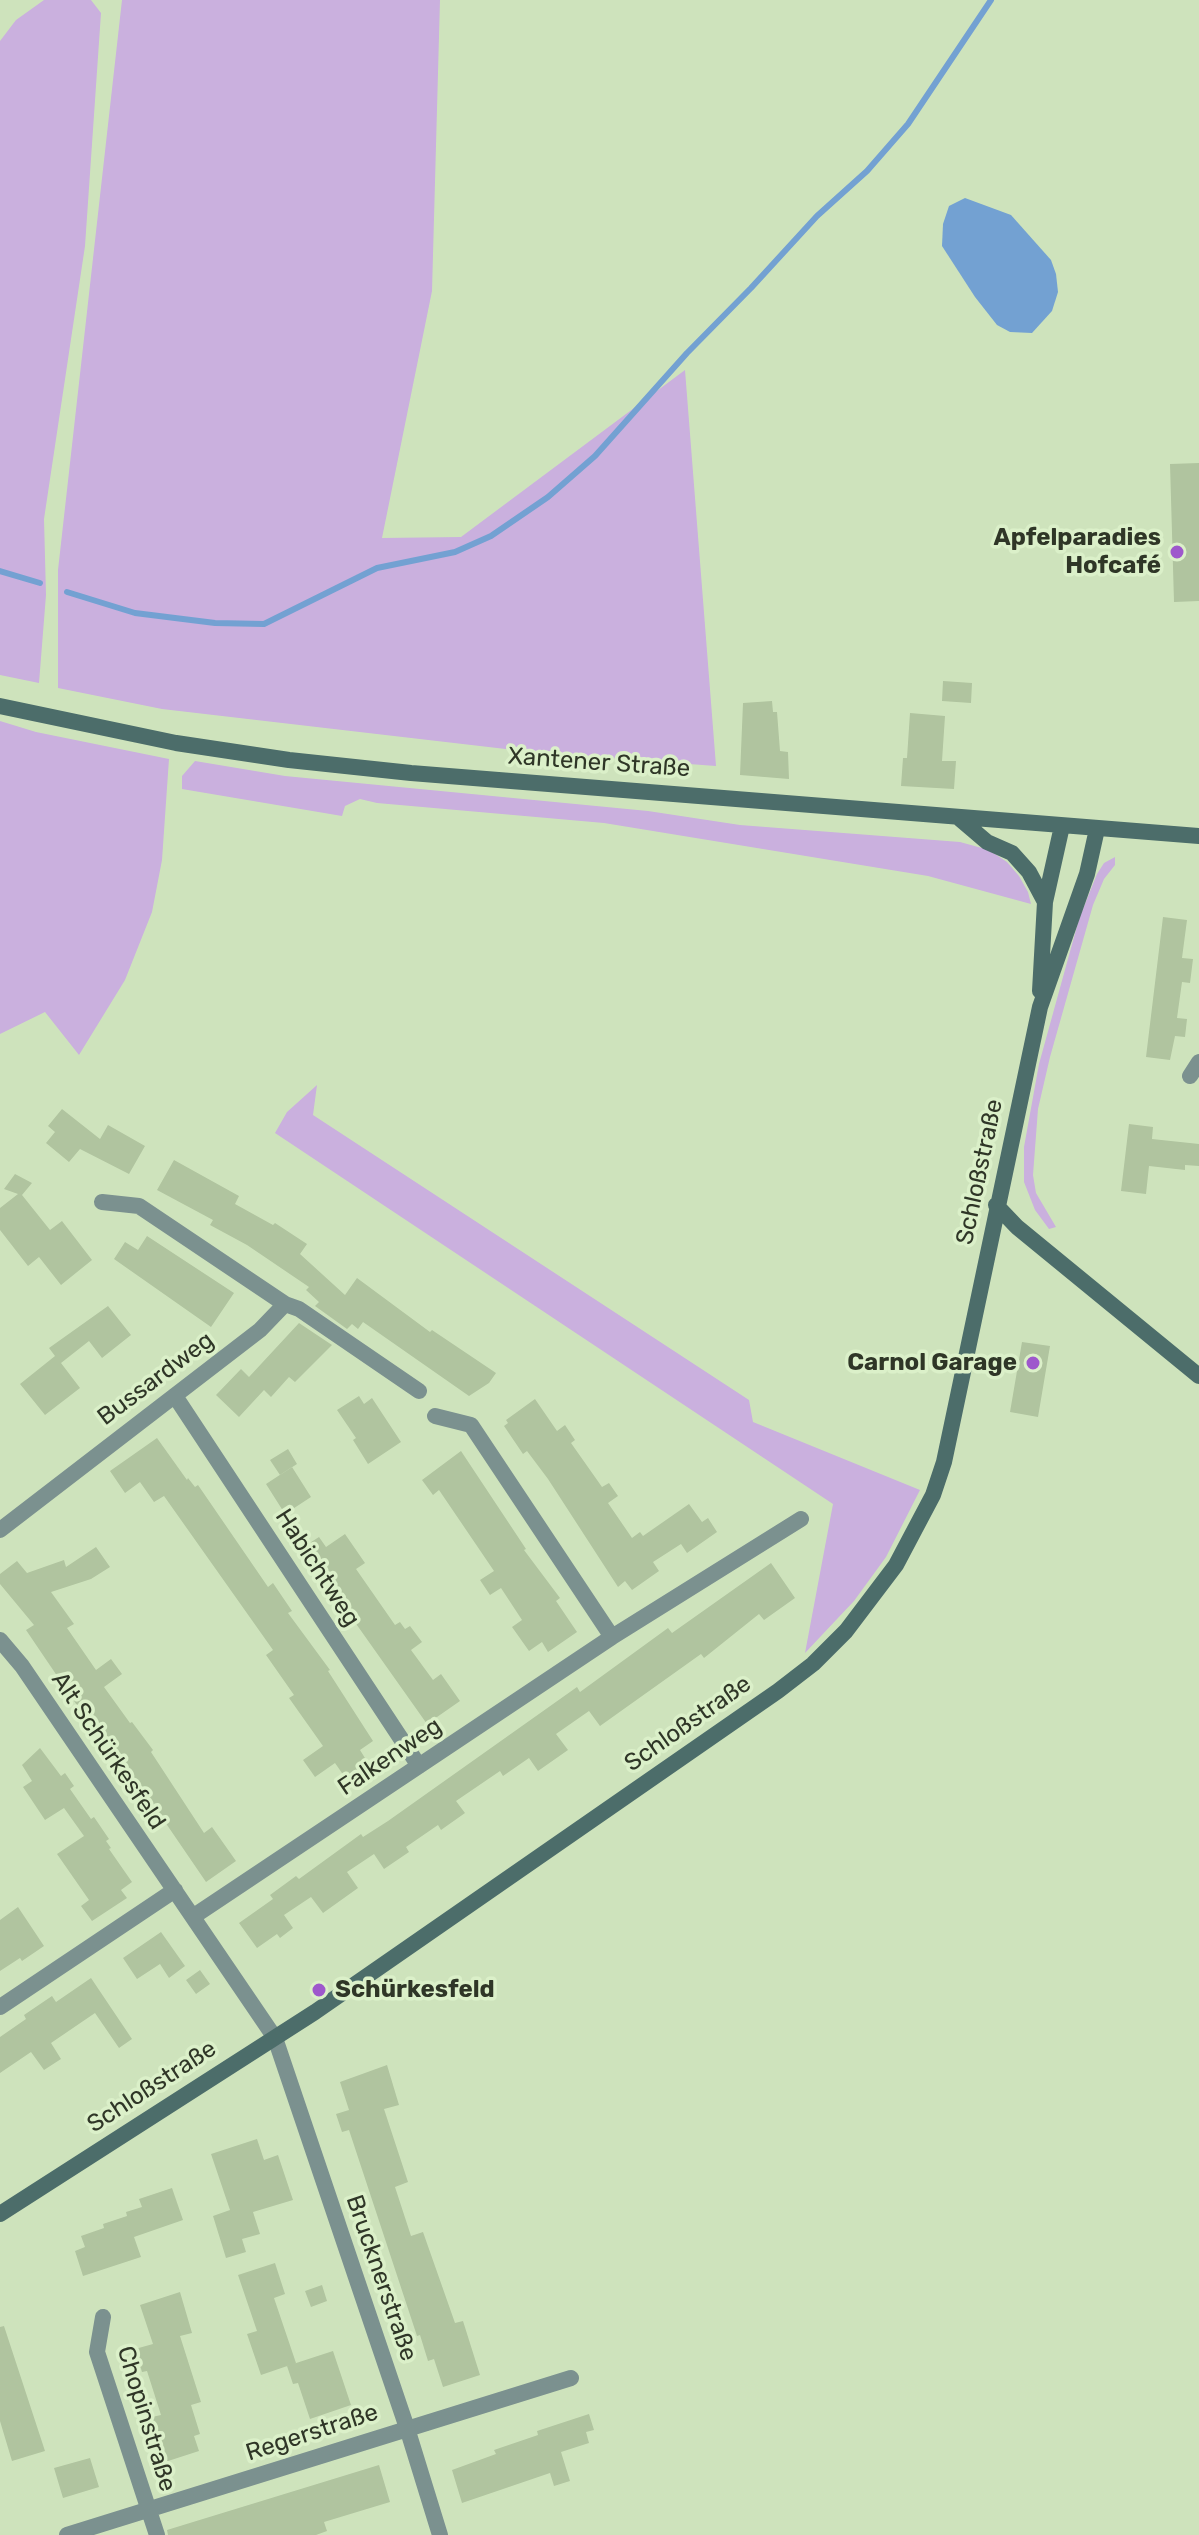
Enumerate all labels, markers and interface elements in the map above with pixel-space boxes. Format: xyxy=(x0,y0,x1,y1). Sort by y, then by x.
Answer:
place label: Apfelparadies Hofcafé xyxy=(993,524,1161,580)
marker: Apfelparadies Hofcafé xyxy=(1168,543,1186,561)
street label: Xantener Straße xyxy=(507,742,691,784)
street label: Schloßstraße xyxy=(951,1097,1009,1247)
street label: Bussardweg xyxy=(92,1326,220,1432)
place label: Carnol Garage xyxy=(847,1349,1017,1377)
marker: Carnol Garage xyxy=(1024,1354,1042,1372)
street label: Habichtweg xyxy=(268,1504,366,1632)
street label: Alt Schürkesfeld xyxy=(45,1667,171,1835)
street label: Schloßstraße xyxy=(619,1670,757,1778)
street label: Falkenweg xyxy=(333,1712,447,1802)
place label: Schürkesfeld xyxy=(335,1976,495,2004)
marker: Schürkesfeld xyxy=(310,1981,328,1999)
street label: Schloßstraße xyxy=(82,2035,222,2139)
street label: Brucknerstraße xyxy=(339,2191,423,2365)
street label: Chopinstraße xyxy=(110,2343,182,2495)
street label: Regerstraße xyxy=(242,2398,382,2468)

